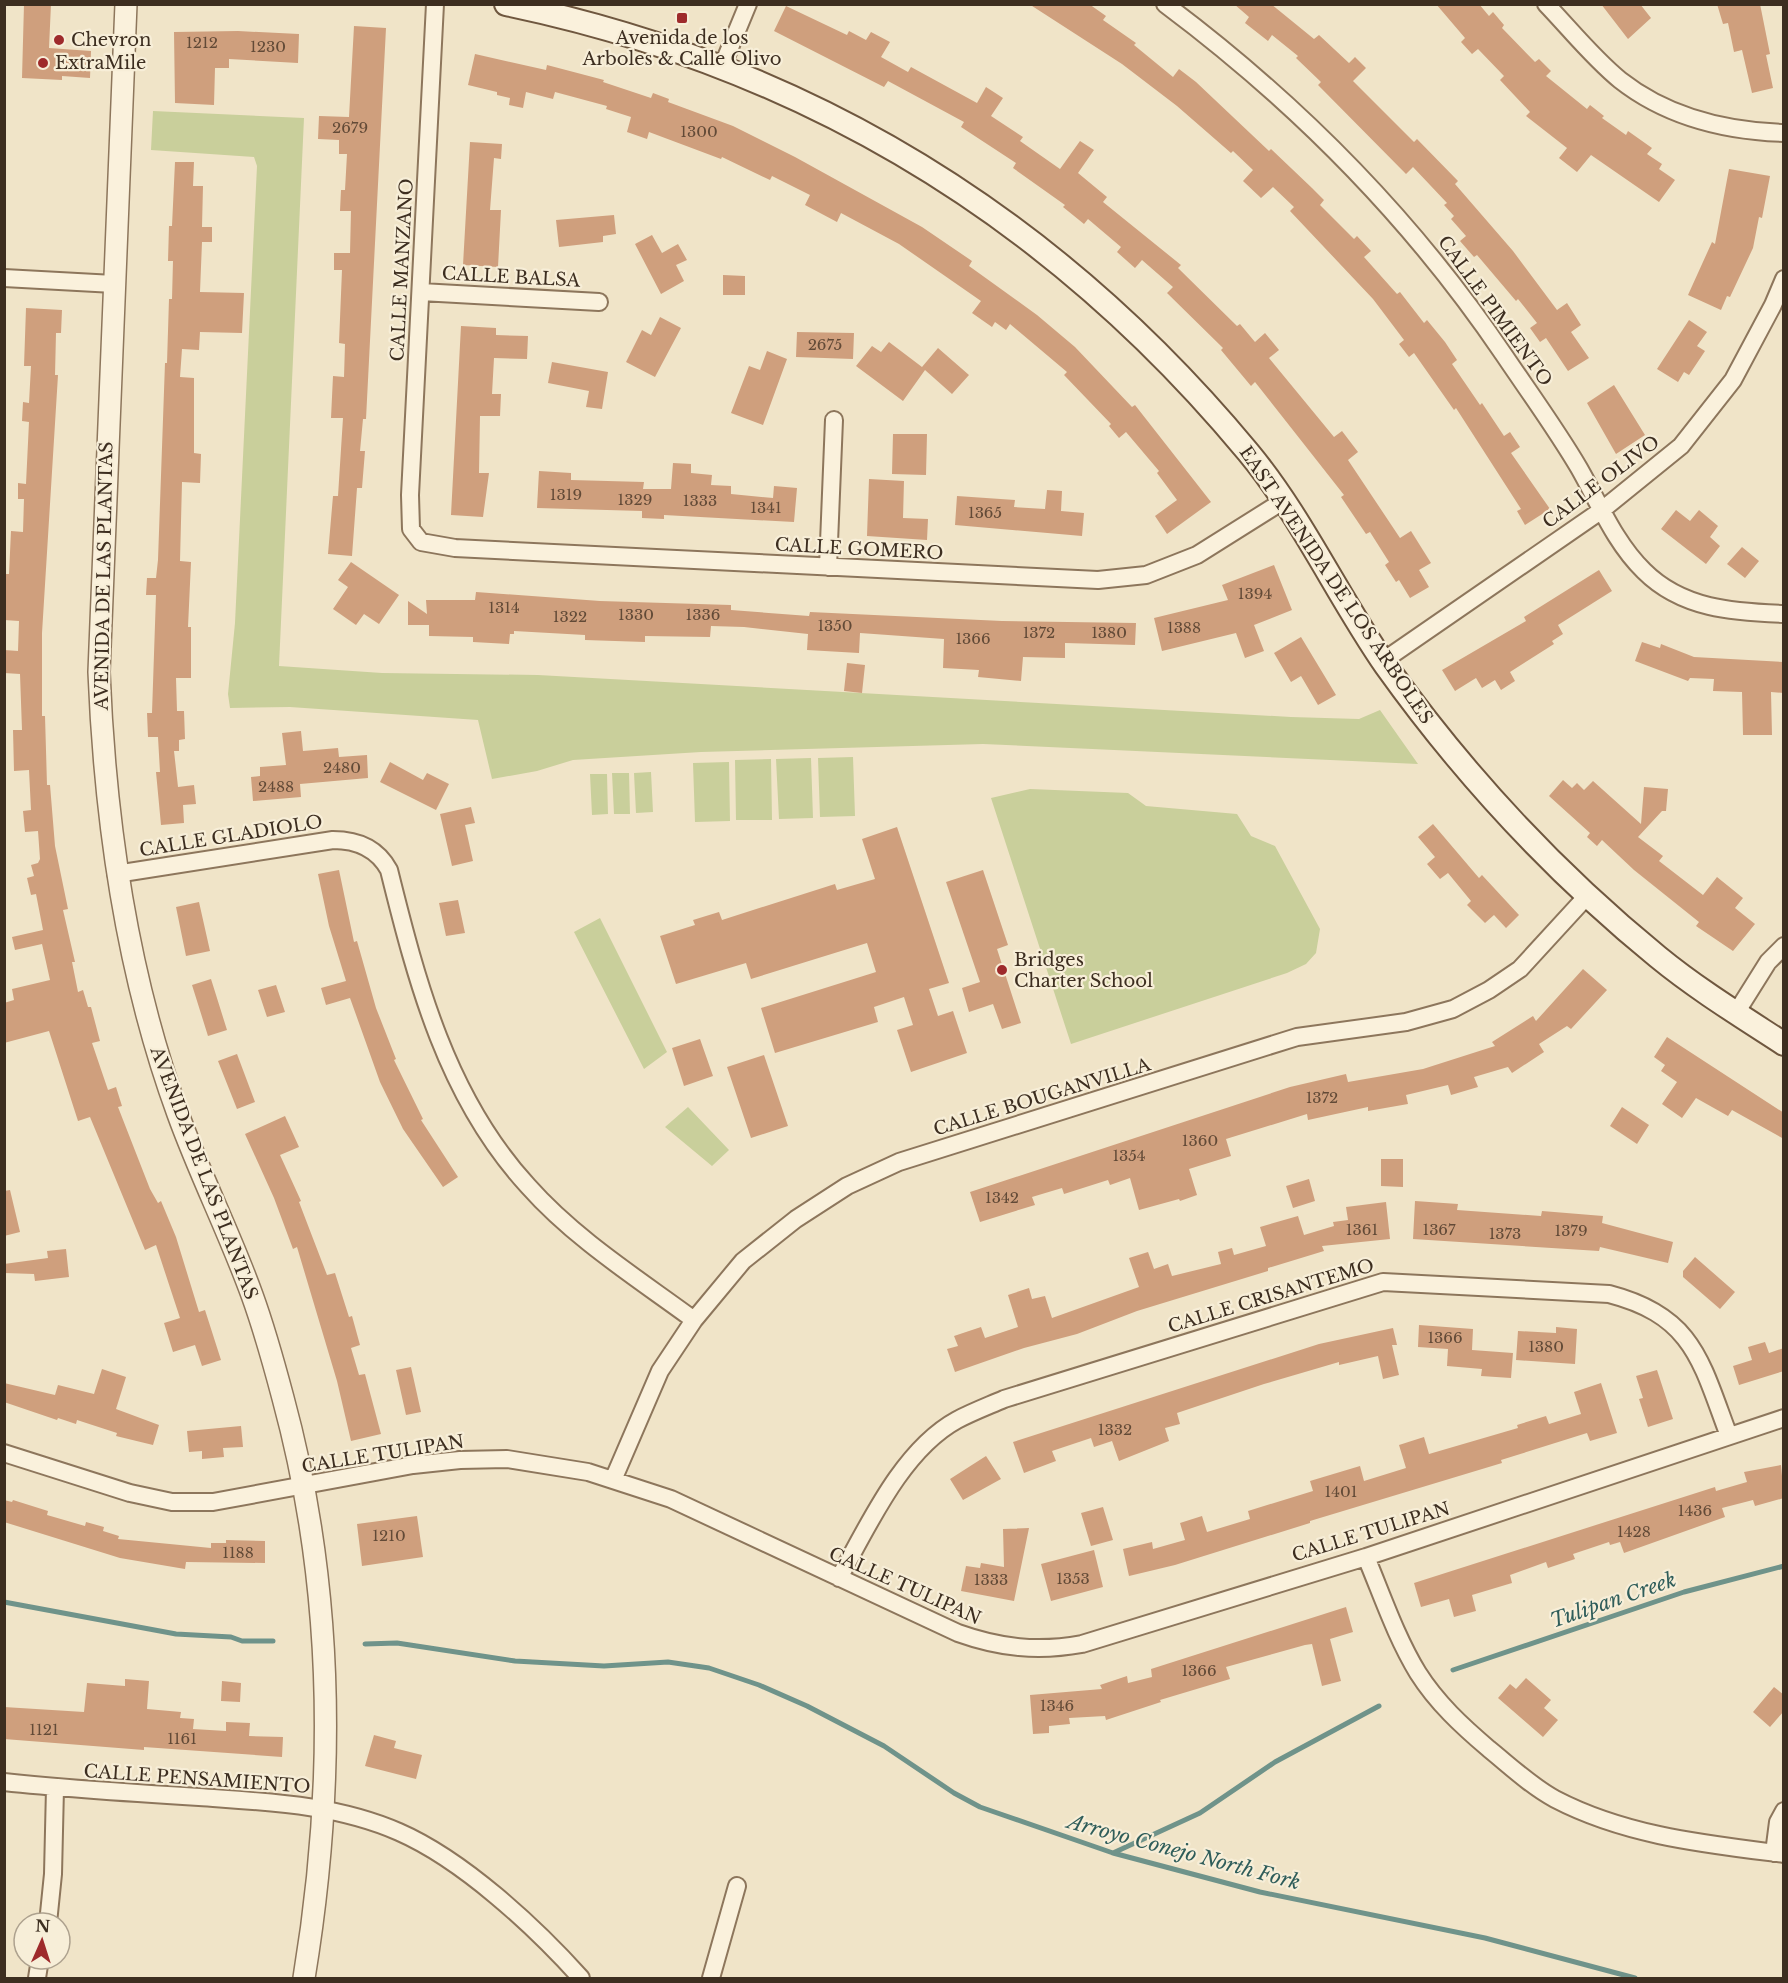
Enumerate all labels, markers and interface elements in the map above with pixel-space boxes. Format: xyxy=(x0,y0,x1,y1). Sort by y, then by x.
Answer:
marker: Avenida de los Arboles & Calle Olivo xyxy=(675,11,689,25)
place label: Avenida de los Arboles & Calle Olivo xyxy=(581,27,782,70)
place label: Chevron xyxy=(71,29,151,51)
marker: Chevron xyxy=(52,33,66,47)
house number: 1212 xyxy=(186,33,218,52)
house number: 1230 xyxy=(250,37,286,56)
place label: ExtraMile xyxy=(55,52,146,74)
marker: ExtraMile xyxy=(36,56,50,70)
house number: 2679 xyxy=(332,118,368,137)
house number: 1300 xyxy=(680,122,718,141)
street label: CALLE MANZANO xyxy=(386,178,418,362)
street label: CALLE PIMIENTO xyxy=(1433,232,1557,390)
street label: CALLE BALSA xyxy=(441,262,582,292)
house number: 2675 xyxy=(808,335,842,354)
street label: CALLE OLIVO xyxy=(1538,431,1664,533)
street label: AVENIDA DE LAS PLANTAS xyxy=(91,441,117,712)
street label: EAST AVENIDA DE LOS ARBOLES xyxy=(1235,442,1437,728)
house number: 1319 xyxy=(550,485,582,504)
house number: 1329 xyxy=(618,490,652,509)
house number: 1333 xyxy=(683,491,717,510)
house number: 1341 xyxy=(750,498,782,517)
house number: 1365 xyxy=(968,503,1002,522)
street label: CALLE GOMERO xyxy=(774,534,944,564)
house number: 1394 xyxy=(1238,584,1272,603)
house number: 1314 xyxy=(488,598,520,617)
house number: 1330 xyxy=(618,605,654,624)
house number: 1336 xyxy=(686,605,720,624)
house number: 1322 xyxy=(553,607,587,626)
house number: 1350 xyxy=(817,616,853,635)
house number: 1388 xyxy=(1167,618,1201,637)
house number: 1372 xyxy=(1023,623,1055,642)
house number: 1380 xyxy=(1091,623,1127,642)
house number: 1366 xyxy=(955,629,991,648)
house number: 2480 xyxy=(323,758,361,777)
house number: 2488 xyxy=(258,777,294,796)
street label: CALLE GLADIOLO xyxy=(138,811,324,861)
place label: Bridges Charter School xyxy=(1014,949,1153,992)
marker: Bridges Charter School xyxy=(995,963,1009,977)
street label: AVENIDA DE LAS PLANTAS xyxy=(145,1043,262,1303)
street label: CALLE BOUGANVILLA xyxy=(931,1053,1154,1141)
house number: 1372 xyxy=(1306,1088,1338,1107)
house number: 1360 xyxy=(1182,1131,1218,1150)
house number: 1354 xyxy=(1112,1146,1146,1165)
house number: 1342 xyxy=(985,1188,1019,1207)
house number: 1361 xyxy=(1346,1220,1378,1239)
house number: 1367 xyxy=(1422,1220,1456,1239)
house number: 1379 xyxy=(1554,1221,1588,1240)
house number: 1373 xyxy=(1489,1224,1521,1243)
street label: CALLE CRISANTEMO xyxy=(1165,1254,1377,1338)
house number: 1366 xyxy=(1427,1328,1463,1347)
house number: 1380 xyxy=(1528,1337,1564,1356)
house number: 1332 xyxy=(1098,1420,1132,1439)
street label: CALLE TULIPAN xyxy=(300,1430,466,1478)
house number: 1401 xyxy=(1325,1482,1357,1501)
street label: CALLE TULIPAN xyxy=(1289,1497,1453,1567)
house number: 1436 xyxy=(1678,1501,1712,1520)
house number: 1428 xyxy=(1617,1522,1651,1541)
house number: 1210 xyxy=(372,1526,406,1545)
house number: 1188 xyxy=(222,1543,254,1562)
street label: CALLE TULIPAN xyxy=(826,1543,984,1629)
water label: Tulipan Creek xyxy=(1547,1567,1679,1633)
house number: 1353 xyxy=(1056,1569,1090,1588)
house number: 1333 xyxy=(974,1570,1008,1589)
house number: 1366 xyxy=(1181,1661,1217,1680)
house number: 1346 xyxy=(1040,1696,1074,1715)
house number: 1121 xyxy=(29,1720,59,1739)
house number: 1161 xyxy=(167,1729,197,1748)
street label: CALLE PENSAMIENTO xyxy=(83,1760,311,1798)
water label: Arroyo Conejo North Fork xyxy=(1062,1809,1303,1895)
north arrow xyxy=(12,1911,72,1971)
text: N xyxy=(35,1916,51,1936)

